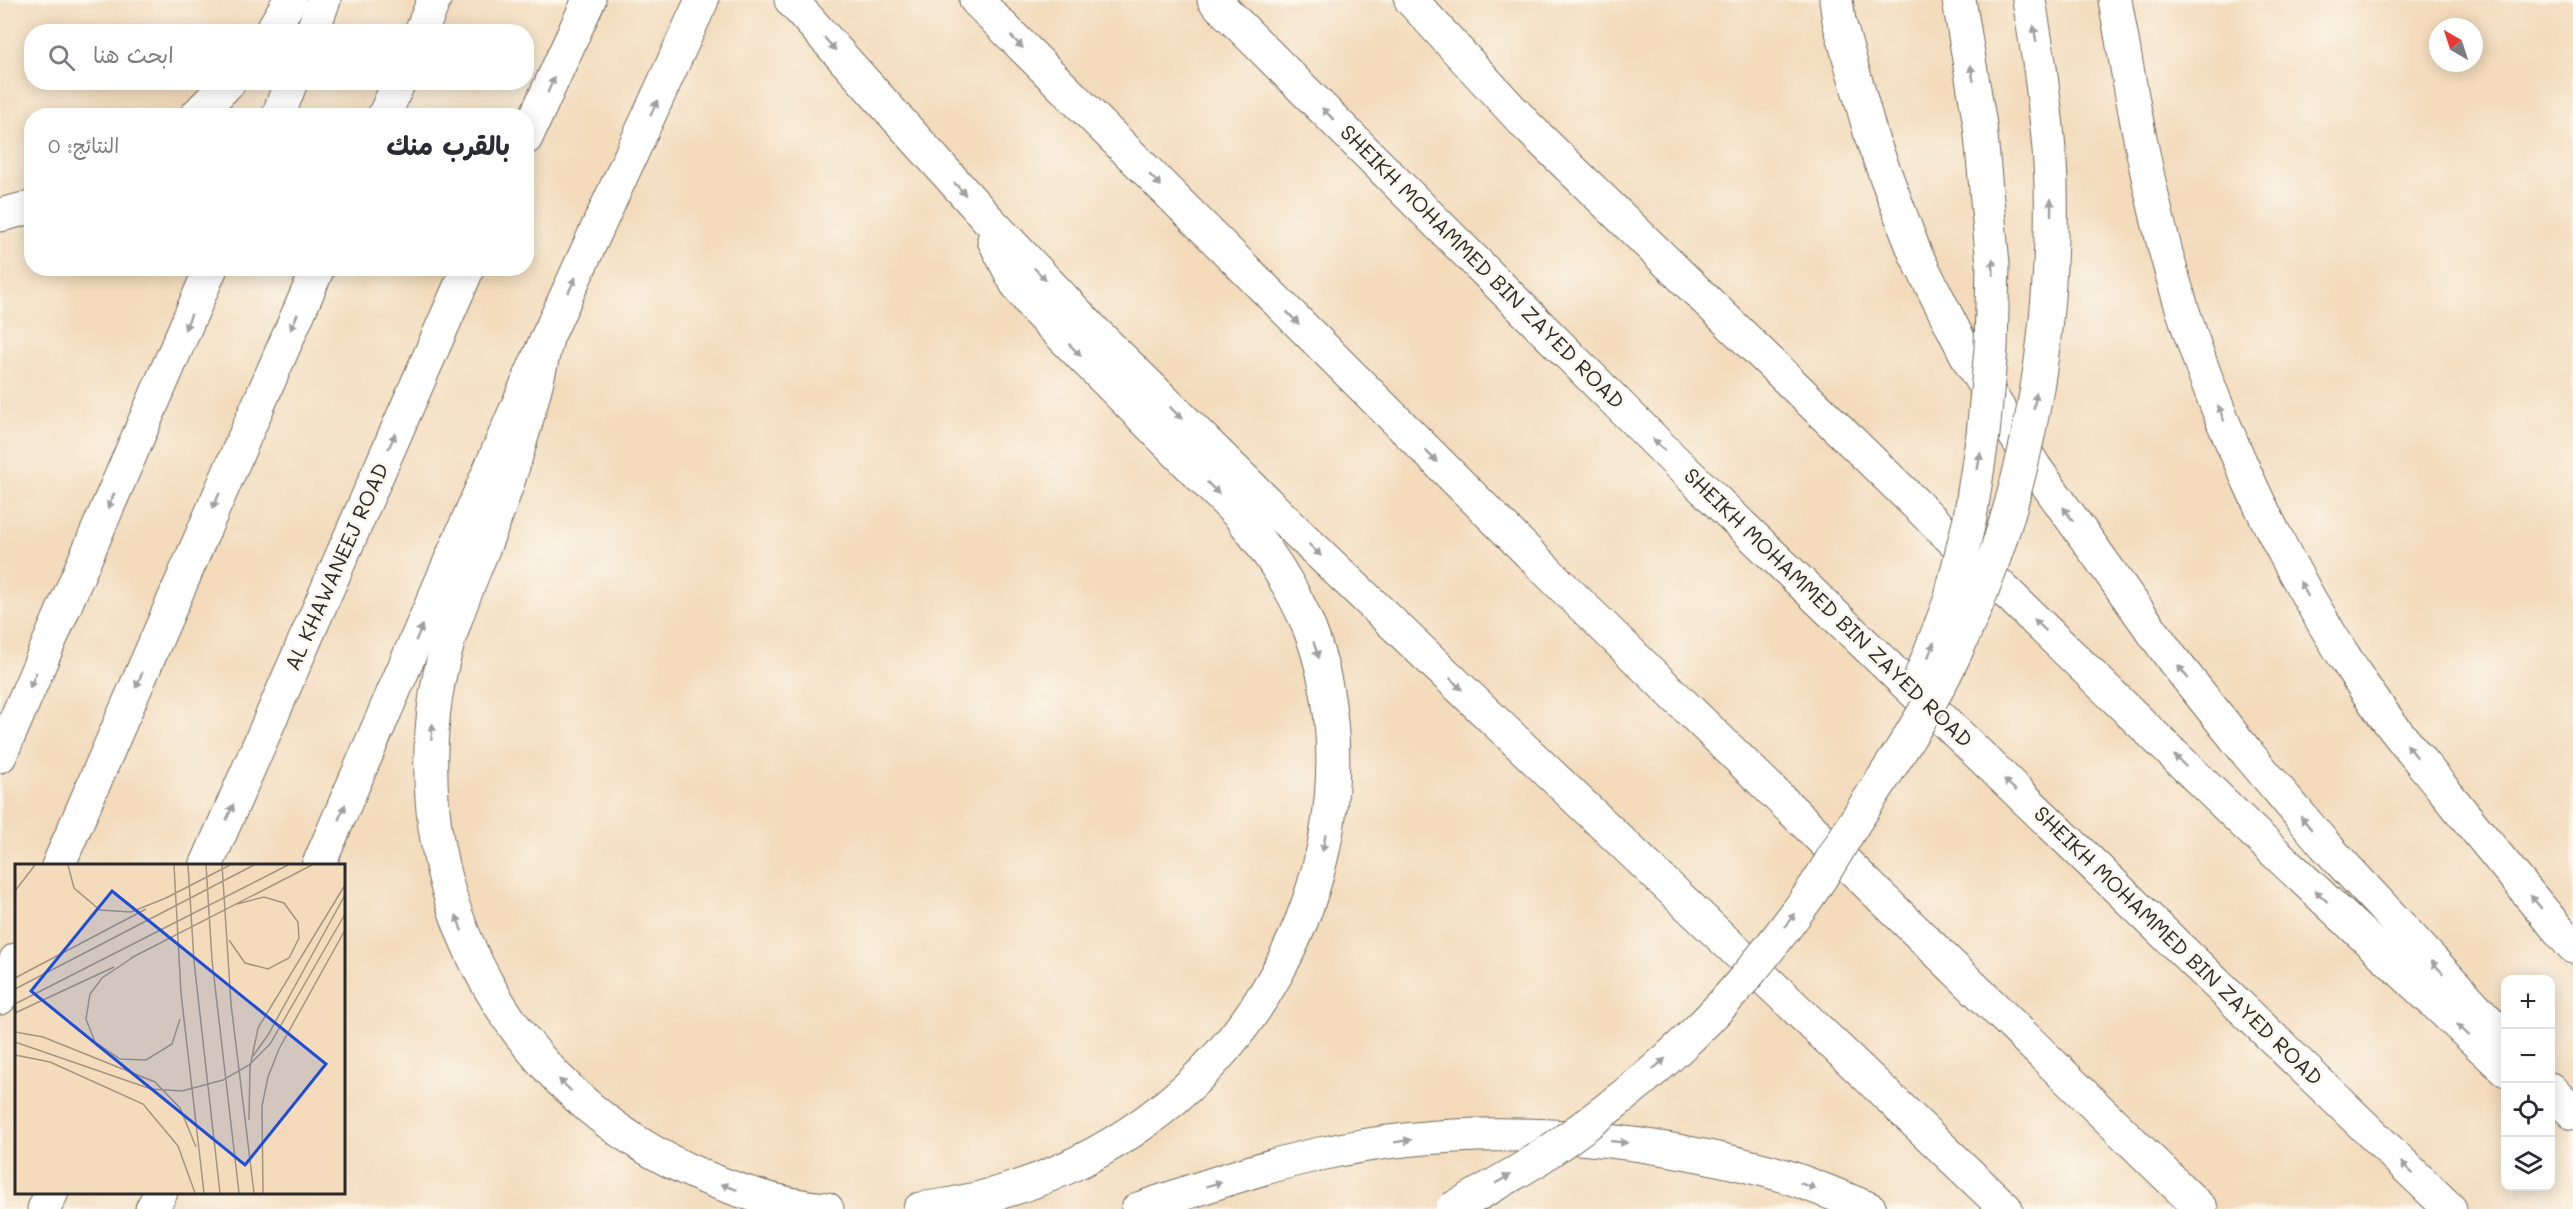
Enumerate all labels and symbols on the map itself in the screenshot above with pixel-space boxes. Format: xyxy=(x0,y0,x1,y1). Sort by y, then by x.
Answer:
north arrow xyxy=(2429,18,2483,72)
one-way arrow xyxy=(2030,24,2039,43)
one-way arrow xyxy=(1009,35,1023,49)
one-way arrow xyxy=(823,36,837,51)
one-way arrow xyxy=(1967,64,1976,83)
one-way arrow xyxy=(546,76,555,93)
one-way arrow xyxy=(649,100,658,117)
one-way arrow xyxy=(1322,107,1336,121)
street label: SHEIKH MOHAMMED BIN ZAYED ROAD xyxy=(1335,118,1631,414)
one-way arrow xyxy=(1147,173,1161,187)
one-way arrow xyxy=(953,181,966,196)
one-way arrow xyxy=(2047,198,2056,217)
one-way arrow xyxy=(1988,257,1998,276)
one-way arrow xyxy=(1032,266,1046,280)
one-way arrow xyxy=(567,277,576,294)
one-way arrow xyxy=(1285,310,1299,324)
one-way arrow xyxy=(183,314,193,332)
one-way arrow xyxy=(289,314,299,332)
one-way arrow xyxy=(1067,343,1081,357)
one-way arrow xyxy=(2031,392,2040,411)
one-way arrow xyxy=(2215,404,2225,422)
one-way arrow xyxy=(1169,405,1183,419)
one-way arrow xyxy=(387,431,397,449)
one-way arrow xyxy=(1653,438,1667,452)
one-way arrow xyxy=(1423,448,1437,462)
one-way arrow xyxy=(1975,452,1984,471)
street label: AL KHAWANEEJ ROAD xyxy=(278,458,394,674)
street label: SHEIKH MOHAMMED BIN ZAYED ROAD xyxy=(1679,461,1979,752)
one-way arrow xyxy=(1205,481,1220,495)
one-way arrow xyxy=(105,492,115,510)
one-way arrow xyxy=(211,492,221,510)
one-way arrow xyxy=(2063,506,2074,522)
one-way arrow xyxy=(1308,542,1322,556)
one-way arrow xyxy=(2299,580,2309,597)
one-way arrow xyxy=(2033,618,2048,632)
one-way arrow xyxy=(414,624,424,642)
one-way arrow xyxy=(1926,640,1936,658)
one-way arrow xyxy=(1312,642,1321,660)
one-way arrow xyxy=(2177,664,2189,679)
one-way arrow xyxy=(28,671,37,689)
one-way arrow xyxy=(134,671,143,688)
one-way arrow xyxy=(1449,677,1464,691)
one-way arrow xyxy=(427,722,437,741)
one-way arrow xyxy=(2406,743,2419,759)
one-way arrow xyxy=(2173,754,2188,768)
one-way arrow xyxy=(2004,778,2018,792)
street label: SHEIKH MOHAMMED BIN ZAYED ROAD xyxy=(2029,799,2329,1090)
one-way arrow xyxy=(226,803,235,821)
one-way arrow xyxy=(337,804,346,821)
one-way arrow xyxy=(2300,816,2313,831)
one-way arrow xyxy=(1319,834,1328,853)
inset map xyxy=(15,864,345,1194)
one-way arrow xyxy=(2314,890,2329,903)
one-way arrow xyxy=(2529,894,2542,910)
one-way arrow xyxy=(1784,912,1797,928)
one-way arrow xyxy=(453,914,463,932)
one-way arrow xyxy=(2430,959,2444,974)
one-way arrow xyxy=(2456,1023,2470,1037)
one-way arrow xyxy=(1651,1058,1666,1071)
one-way arrow xyxy=(558,1078,572,1092)
one-way arrow xyxy=(1394,1137,1413,1146)
one-way arrow xyxy=(1609,1137,1628,1147)
one-way arrow xyxy=(2401,1162,2415,1176)
one-way arrow xyxy=(1495,1174,1511,1185)
one-way arrow xyxy=(1205,1179,1223,1188)
one-way arrow xyxy=(720,1181,738,1191)
one-way arrow xyxy=(1799,1181,1817,1191)

